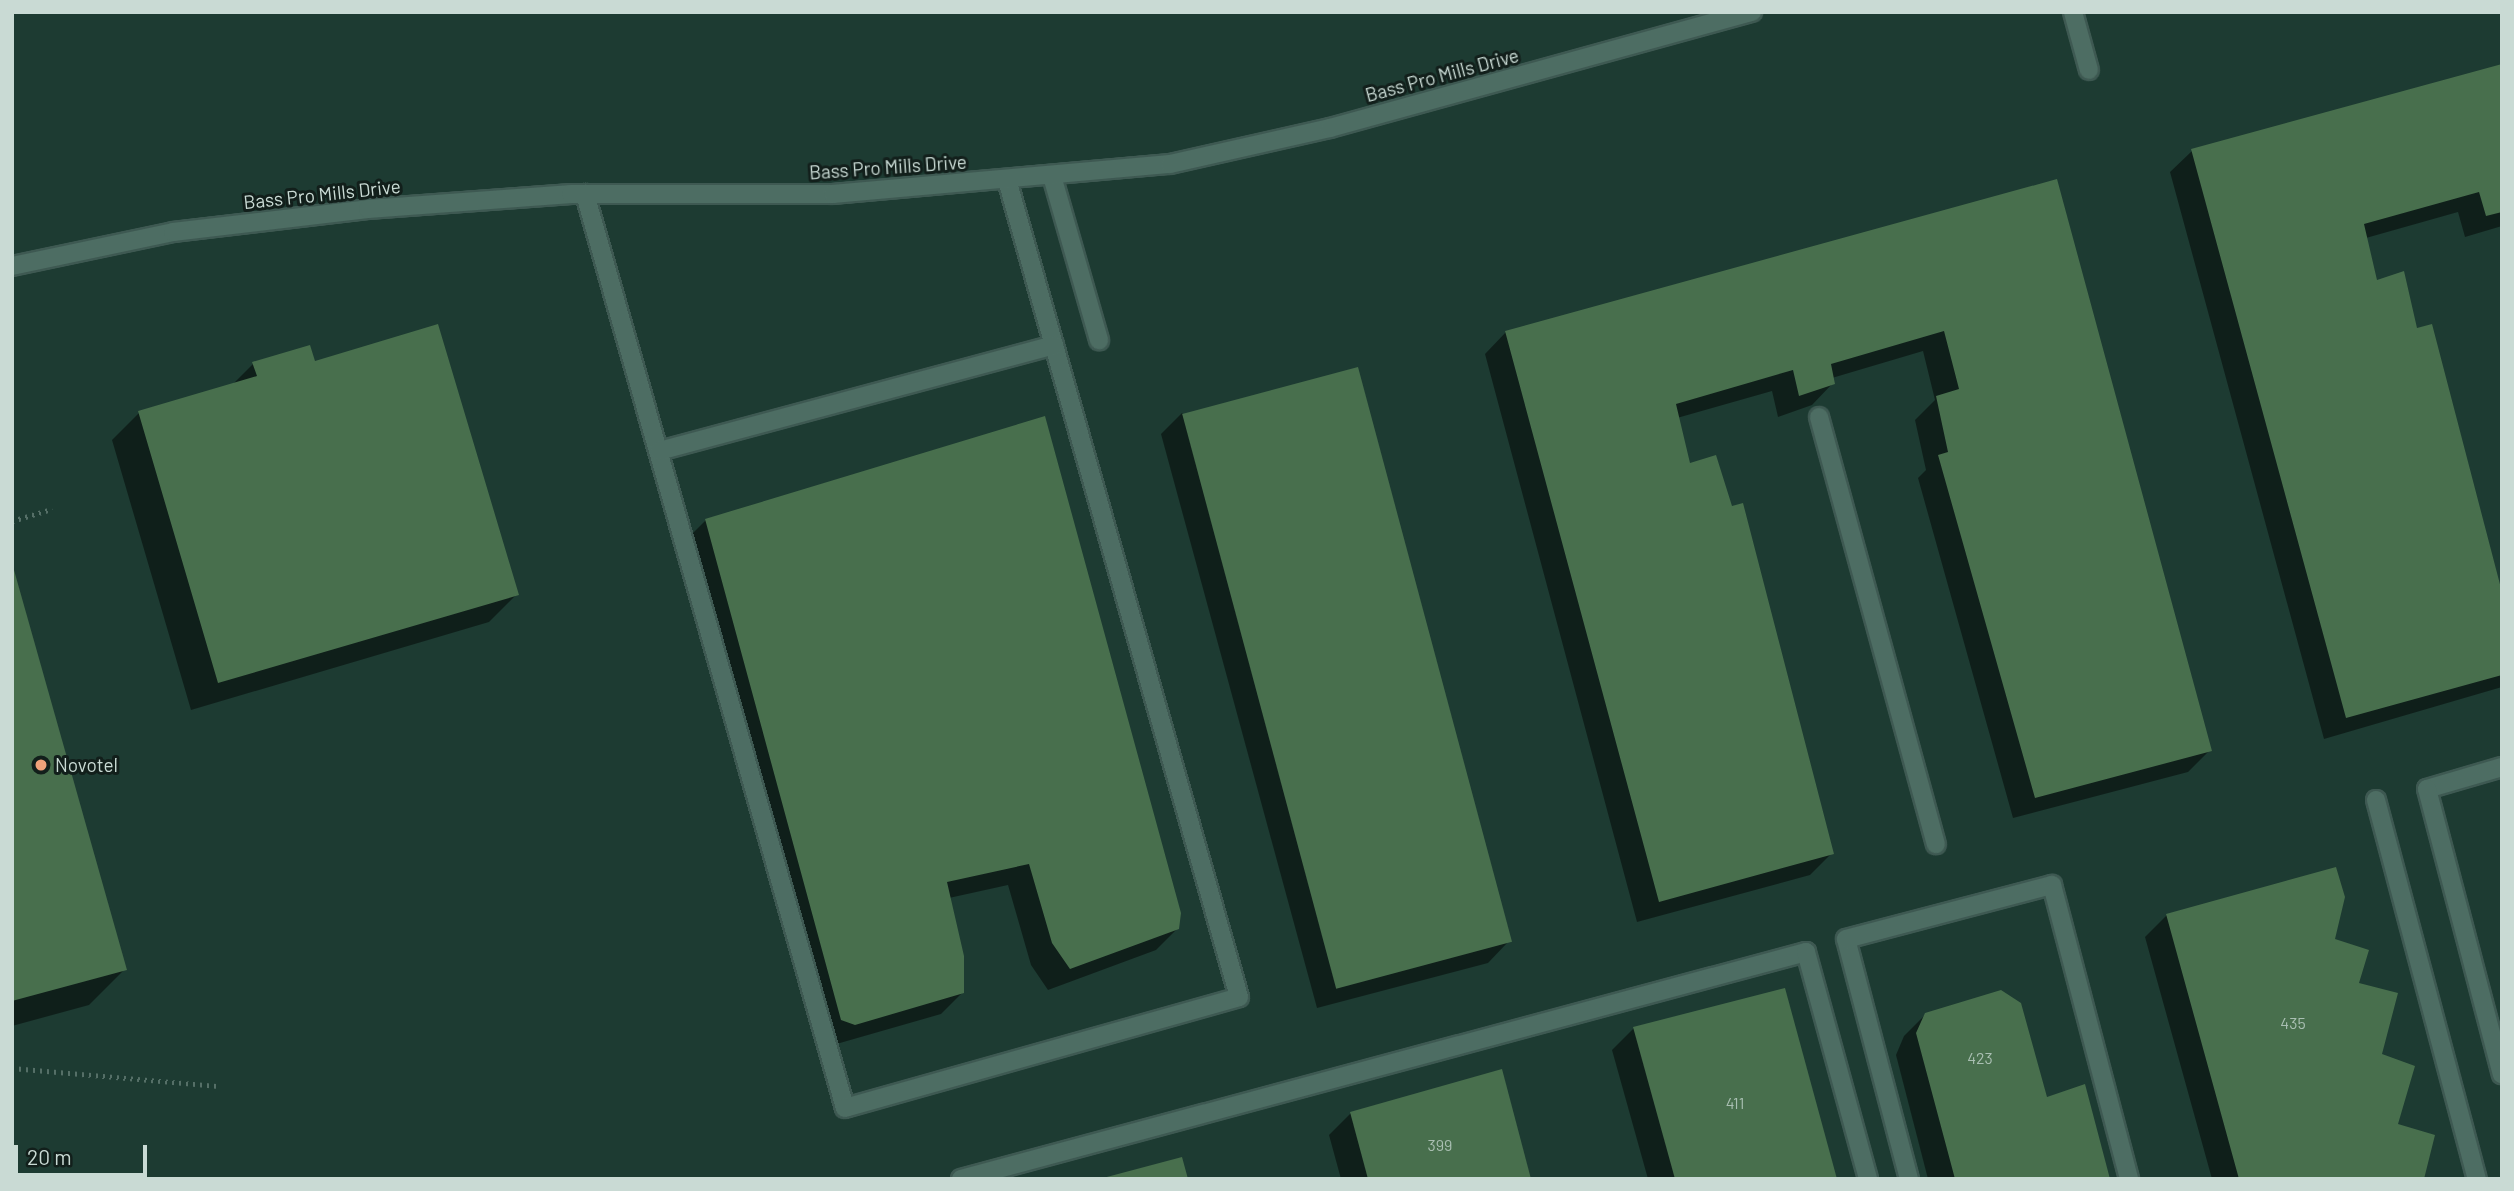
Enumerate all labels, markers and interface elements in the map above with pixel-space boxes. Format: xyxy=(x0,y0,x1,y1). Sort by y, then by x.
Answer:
street label: Bass Pro Mills Drive xyxy=(1363,44,1521,106)
street label: Bass Pro Mills Drive xyxy=(808,150,968,184)
street label: Bass Pro Mills Drive xyxy=(242,174,402,214)
place label: Novotel xyxy=(55,754,118,776)
marker: Novotel xyxy=(33,757,49,773)
house number: 435 xyxy=(2280,1013,2306,1033)
house number: 423 xyxy=(1967,1048,1993,1068)
house number: 411 xyxy=(1726,1093,1744,1113)
scale bar xyxy=(18,1132,150,1176)
house number: 399 xyxy=(1428,1135,1452,1155)
text: 20 m xyxy=(27,1144,72,1169)

